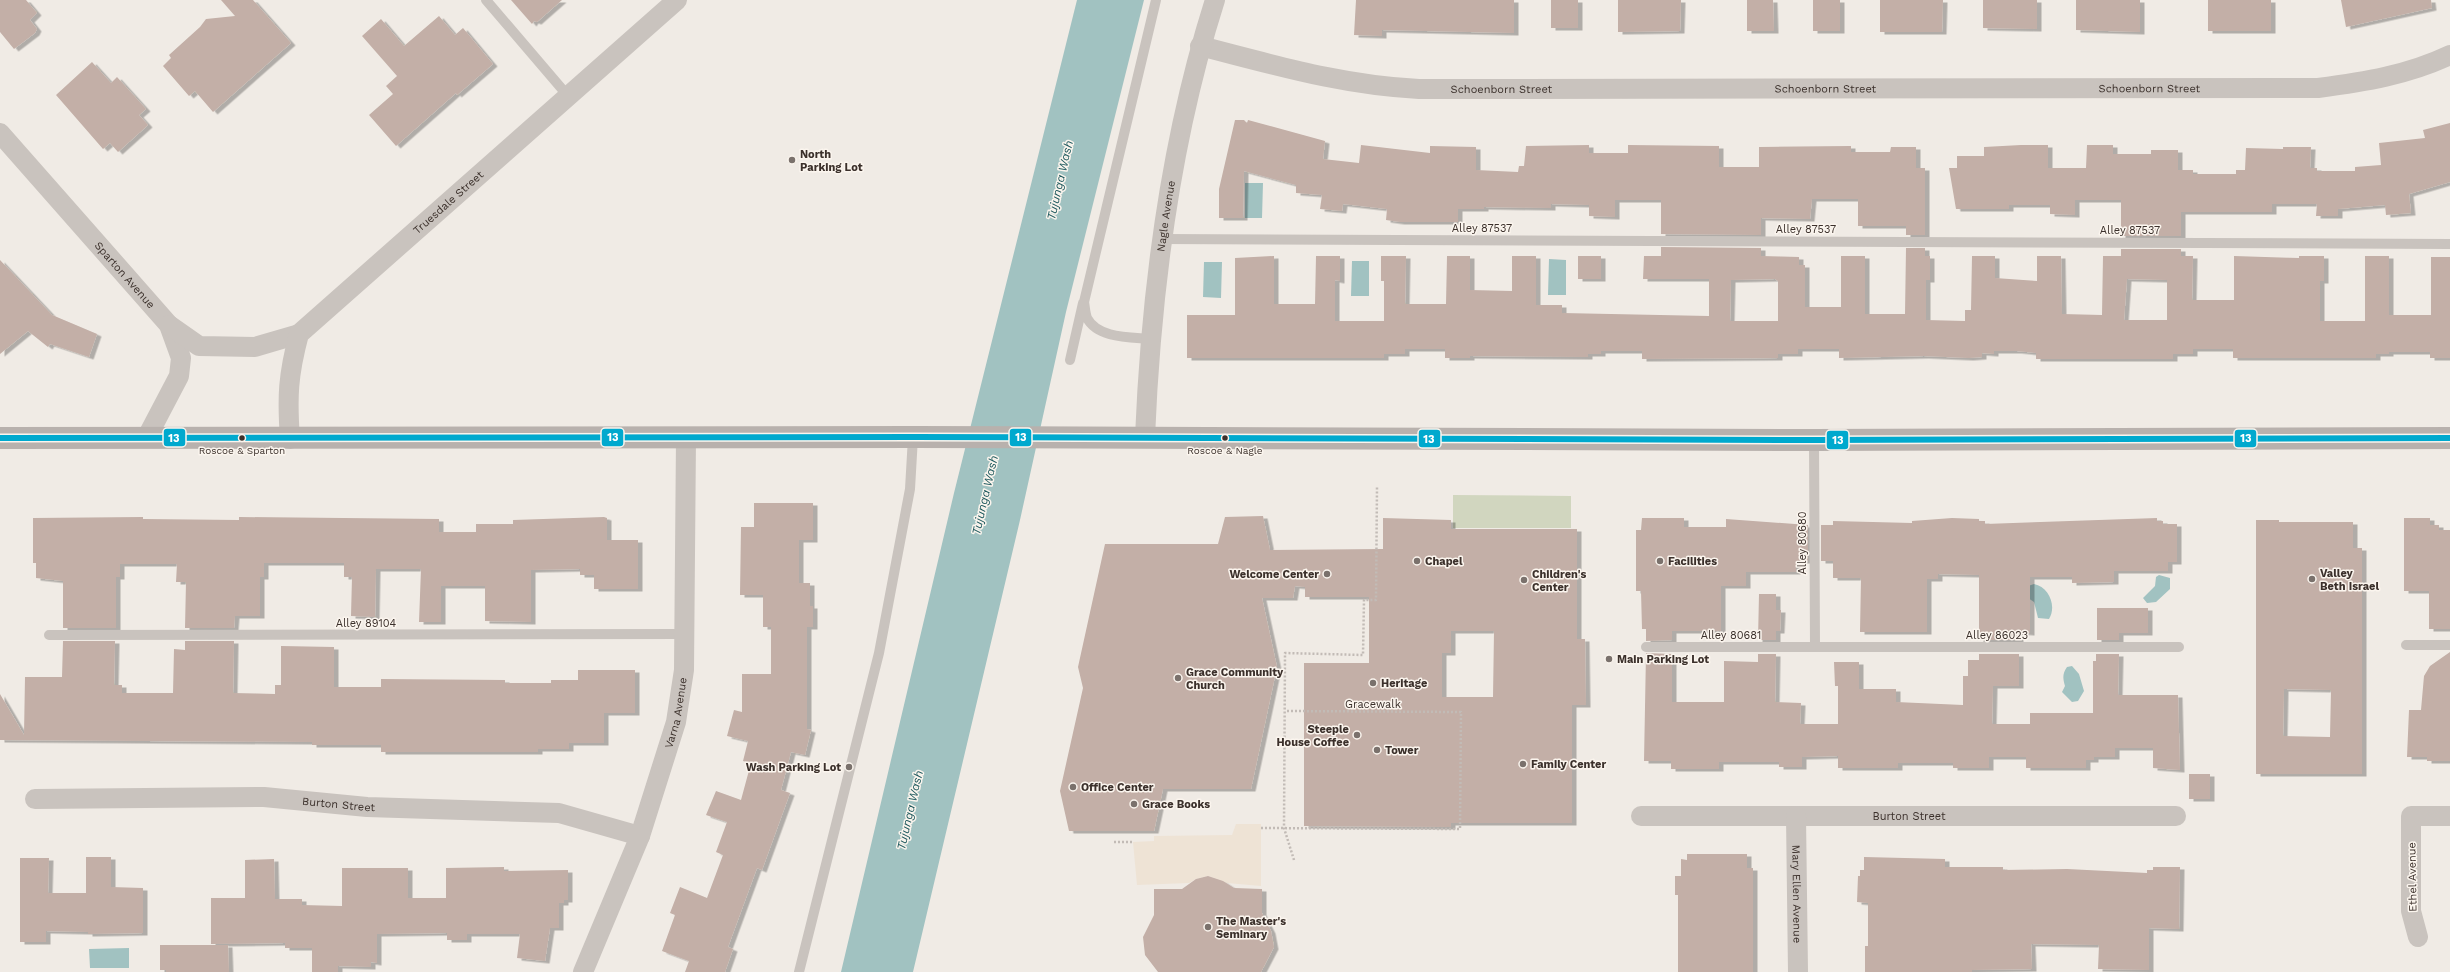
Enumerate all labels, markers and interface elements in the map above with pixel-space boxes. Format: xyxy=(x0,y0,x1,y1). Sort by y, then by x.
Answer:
street label: Schoenborn Street xyxy=(1775,82,1877,96)
street label: Schoenborn Street xyxy=(2099,82,2201,95)
street label: Schoenborn Street xyxy=(1451,83,1553,96)
water label: Tujunga Wash xyxy=(1044,139,1076,221)
place label: North Parking Lot xyxy=(800,148,863,174)
marker: North Parking Lot xyxy=(787,155,797,165)
street label: Truesdale Street xyxy=(411,168,486,237)
street label: Nagle Avenue xyxy=(1154,179,1178,253)
street label: Alley 87537 xyxy=(1452,222,1512,235)
street label: Alley 87537 xyxy=(1776,223,1836,236)
street label: Alley 87537 xyxy=(2100,224,2160,237)
street label: Sparton Avenue xyxy=(92,239,157,311)
line badge: 13 xyxy=(163,428,186,447)
line badge: 13 xyxy=(601,428,624,447)
line badge: 13 xyxy=(1009,428,1032,447)
line badge: 13 xyxy=(1418,429,1441,448)
line badge: 13 xyxy=(2234,429,2257,448)
line badge: 13 xyxy=(1826,430,1849,450)
text: 13 xyxy=(607,431,619,444)
text: 13 xyxy=(1015,431,1027,444)
text: 13 xyxy=(168,432,180,445)
text: 13 xyxy=(2240,432,2252,445)
marker: Roscoe & Sparton xyxy=(237,433,247,443)
marker: Roscoe & Nagle xyxy=(1220,433,1230,443)
text: 13 xyxy=(1423,433,1435,446)
text: 13 xyxy=(1832,434,1844,447)
place label: Roscoe & Sparton xyxy=(199,445,285,456)
place label: Roscoe & Nagle xyxy=(1187,445,1263,456)
water label: Tujunga Wash xyxy=(969,454,1001,536)
street label: Alley 80680 xyxy=(1796,511,1809,575)
place label: Chapel xyxy=(1425,555,1463,568)
place label: Facilities xyxy=(1668,555,1717,568)
marker: Chapel xyxy=(1412,556,1422,566)
marker: Facilities xyxy=(1655,556,1665,566)
place label: Valley Beth Israel xyxy=(2320,567,2379,593)
place label: Welcome Center xyxy=(1229,568,1319,581)
place label: Children's Center xyxy=(1532,568,1586,594)
marker: Welcome Center xyxy=(1322,569,1332,579)
marker: Valley Beth Israel xyxy=(2307,574,2317,584)
marker: Children's Center xyxy=(1519,575,1529,585)
street label: Alley 89104 xyxy=(336,617,397,630)
street label: Alley 80681 xyxy=(1701,629,1761,642)
street label: Alley 86023 xyxy=(1966,629,2028,642)
place label: Main Parking Lot xyxy=(1617,653,1709,666)
marker: Main Parking Lot xyxy=(1604,654,1614,664)
place label: Grace Community Church xyxy=(1186,666,1284,692)
marker: Grace Community Church xyxy=(1173,673,1183,683)
street label: Varna Avenue xyxy=(662,676,690,750)
place label: Heritage xyxy=(1381,677,1427,690)
marker: Heritage xyxy=(1368,678,1378,688)
street label: Gracewalk xyxy=(1345,698,1401,711)
place label: Steeple House Coffee xyxy=(1276,723,1349,749)
marker: Steeple House Coffee xyxy=(1352,730,1362,740)
place label: Tower xyxy=(1385,744,1419,757)
marker: Tower xyxy=(1372,745,1382,755)
place label: Family Center xyxy=(1531,758,1606,771)
marker: Family Center xyxy=(1518,759,1528,769)
place label: Wash Parking Lot xyxy=(746,761,841,774)
marker: Wash Parking Lot xyxy=(844,762,854,772)
water label: Tujunga Wash xyxy=(894,769,926,851)
place label: Office Center xyxy=(1081,781,1154,794)
marker: Office Center xyxy=(1068,782,1078,792)
street label: Burton Street xyxy=(302,795,376,814)
place label: Grace Books xyxy=(1142,798,1210,811)
marker: Grace Books xyxy=(1129,799,1139,809)
street label: Burton Street xyxy=(1872,810,1946,823)
street label: Ethel Avenue xyxy=(2405,842,2420,912)
street label: Mary Ellen Avenue xyxy=(1789,845,1804,943)
place label: The Master's Seminary xyxy=(1216,915,1286,941)
marker: The Master's Seminary xyxy=(1203,922,1213,932)

